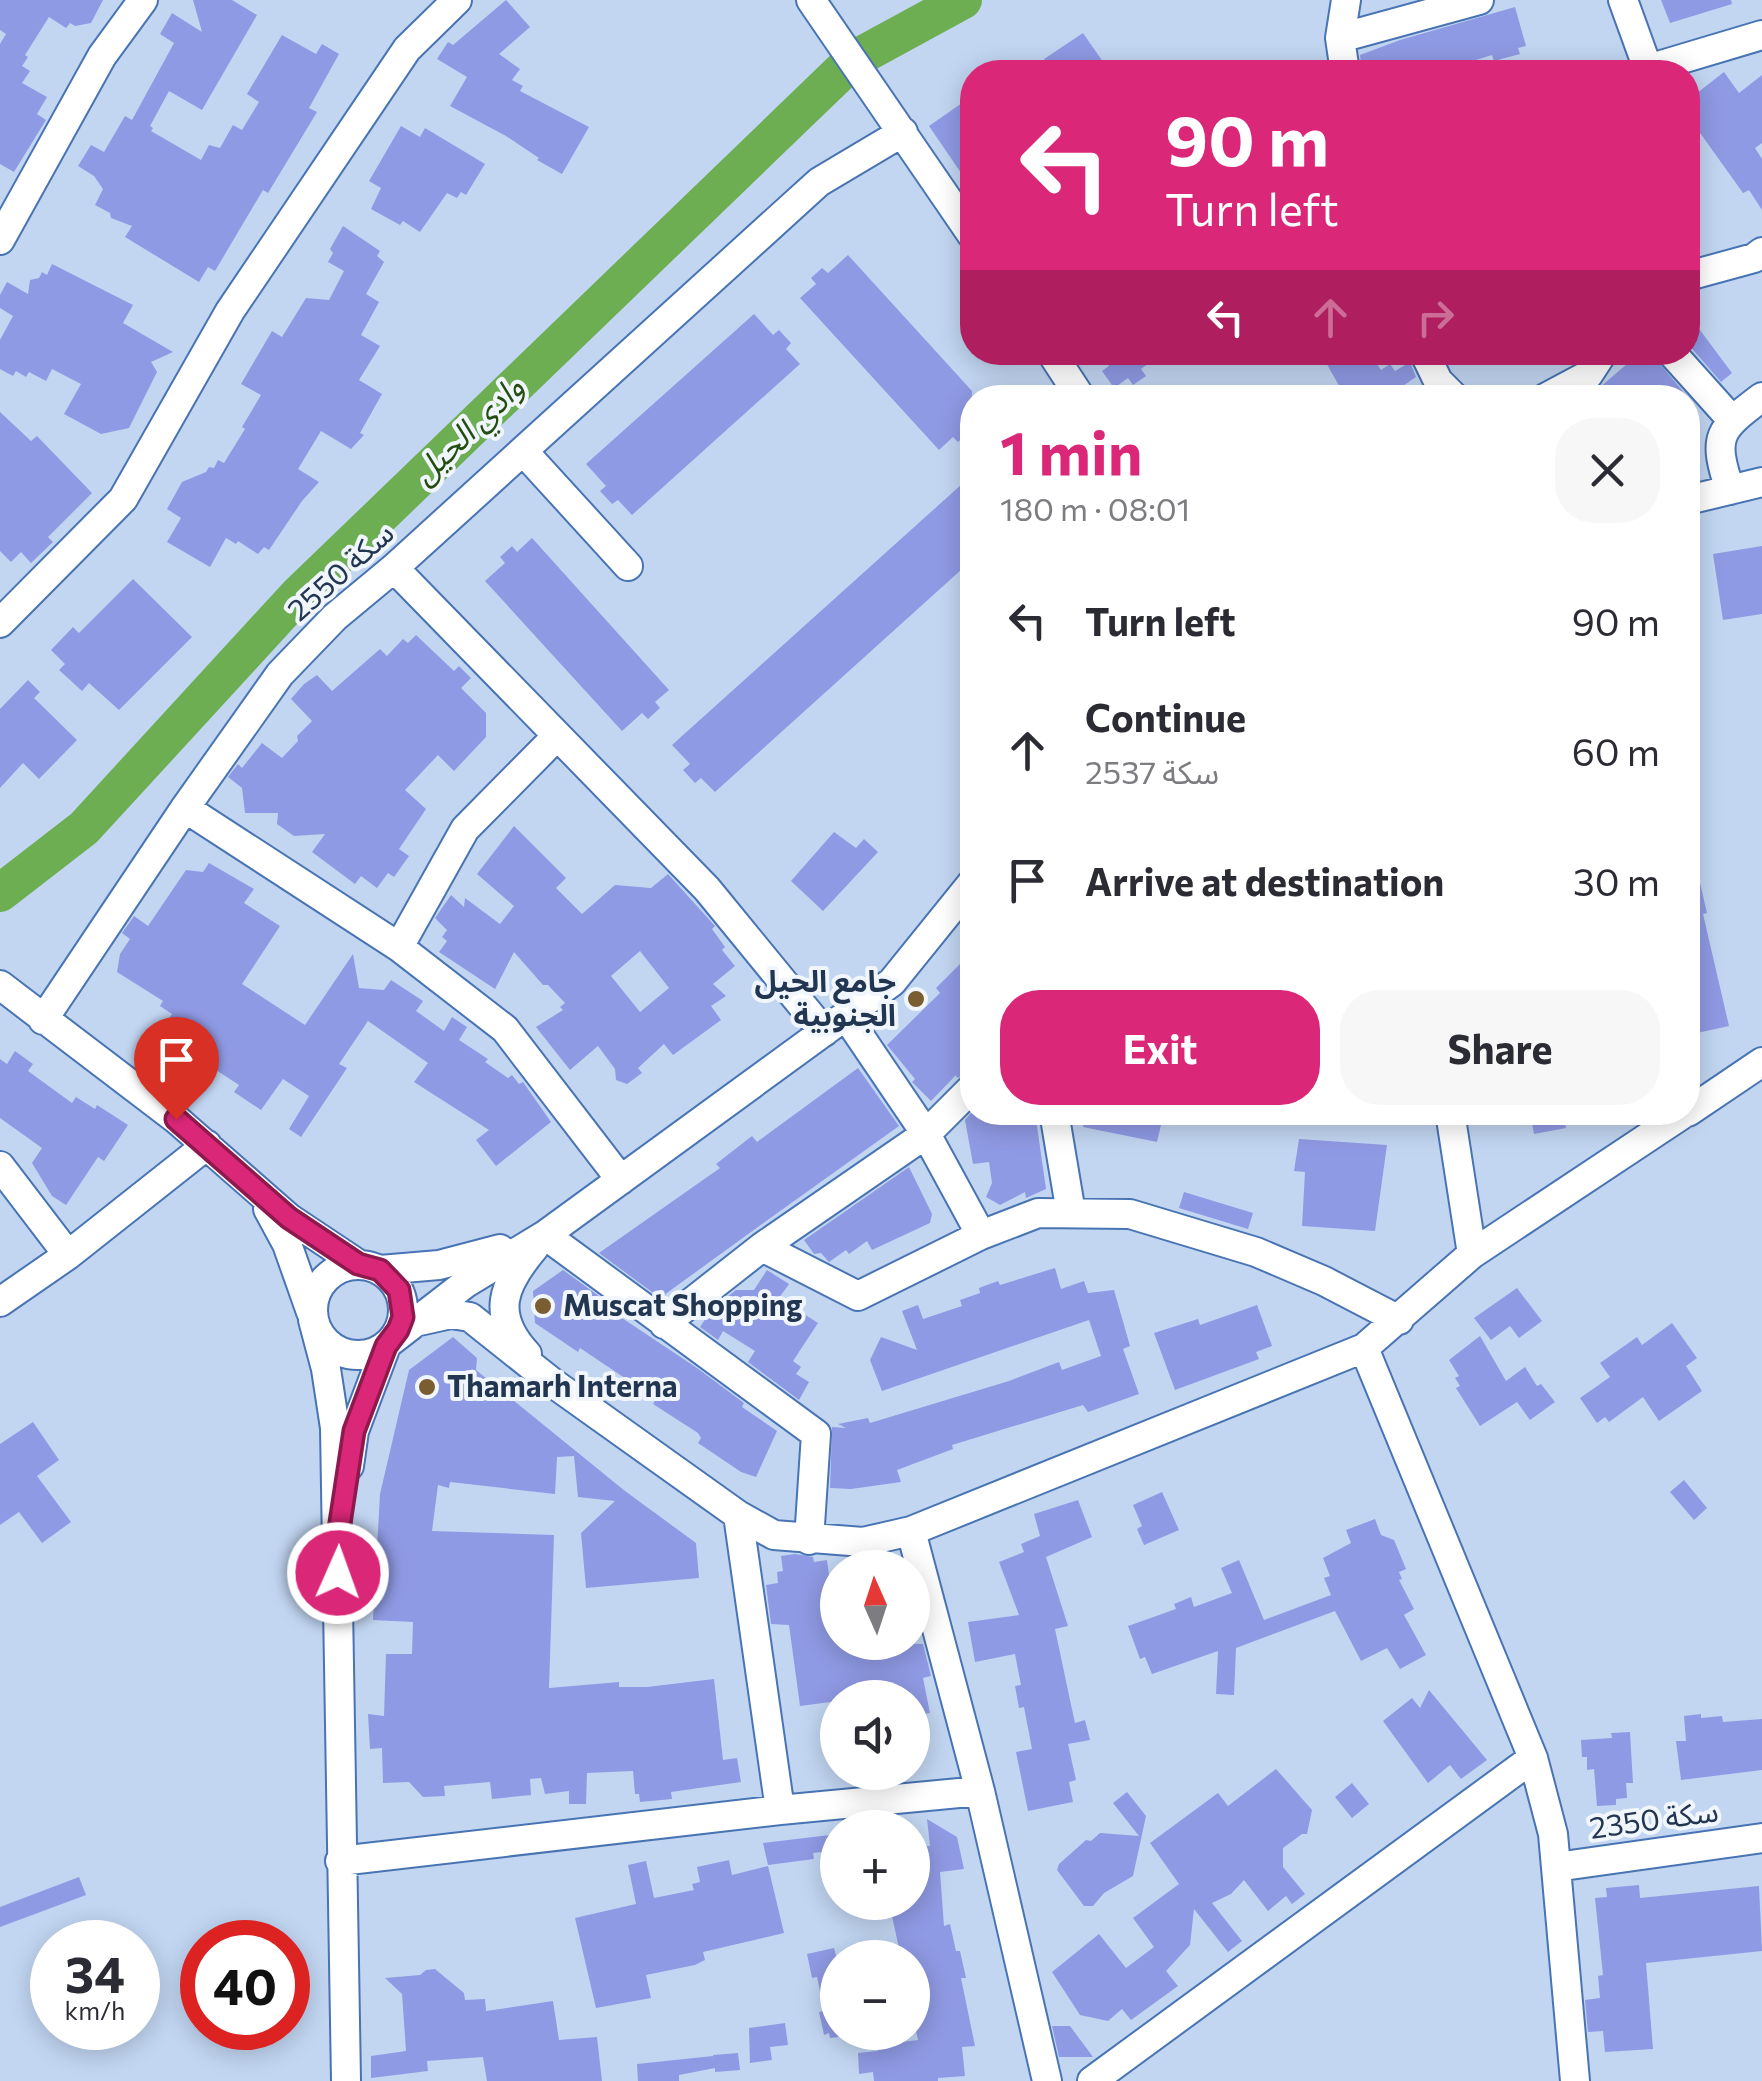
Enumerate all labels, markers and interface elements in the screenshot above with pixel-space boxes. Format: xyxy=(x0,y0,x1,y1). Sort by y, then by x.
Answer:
text: 90 m xyxy=(1165,95,1329,180)
icon: left xyxy=(1000,100,1130,230)
text: Turn left xyxy=(1165,180,1339,235)
icon: left xyxy=(1198,290,1253,345)
icon: ahead xyxy=(1303,290,1358,345)
icon: right xyxy=(1408,290,1463,345)
water label: وادي الحيل xyxy=(403,366,536,497)
text: 1 min xyxy=(1000,414,1142,487)
button: close xyxy=(1555,418,1660,523)
text: 180 m · 08:01 xyxy=(1000,488,1190,528)
street label: سكة 2550 xyxy=(279,513,400,627)
icon: left xyxy=(1000,593,1055,648)
text: Turn left xyxy=(1085,597,1236,644)
text: 90 m xyxy=(1572,597,1660,644)
text: Continue xyxy=(1085,693,1246,740)
icon: ahead xyxy=(1000,723,1055,778)
text: 60 m xyxy=(1572,727,1660,774)
text: سكة 2537 xyxy=(1085,751,1219,791)
icon: arrive xyxy=(1000,853,1055,908)
text: Arrive at destination xyxy=(1085,857,1444,904)
text: 30 m xyxy=(1573,857,1660,904)
place label: جامع الحيل الجنوبية xyxy=(755,961,896,1033)
marker: جامع الحيل الجنوبية xyxy=(905,988,927,1010)
button: Exit xyxy=(1000,990,1320,1105)
button: Share xyxy=(1340,990,1660,1105)
pin xyxy=(134,1017,219,1120)
icon: arrive xyxy=(149,1032,204,1087)
place label: Muscat Shopping xyxy=(563,1285,803,1322)
marker: Muscat Shopping xyxy=(532,1295,554,1317)
place label: Thamarh Interna xyxy=(447,1366,678,1403)
marker: Thamarh Interna xyxy=(416,1376,438,1398)
position arrow xyxy=(286,1521,390,1625)
north arrow xyxy=(820,1550,930,1660)
map controls xyxy=(820,1550,930,2050)
button: sound xyxy=(820,1680,930,1790)
street label: سكة 2350 xyxy=(1587,1790,1720,1845)
button: + xyxy=(820,1810,930,1920)
speed limit sign: 40 xyxy=(180,1920,310,2050)
button: − xyxy=(820,1940,930,2050)
text: 34 xyxy=(65,1942,125,2003)
text: km/h xyxy=(65,1995,125,2025)

